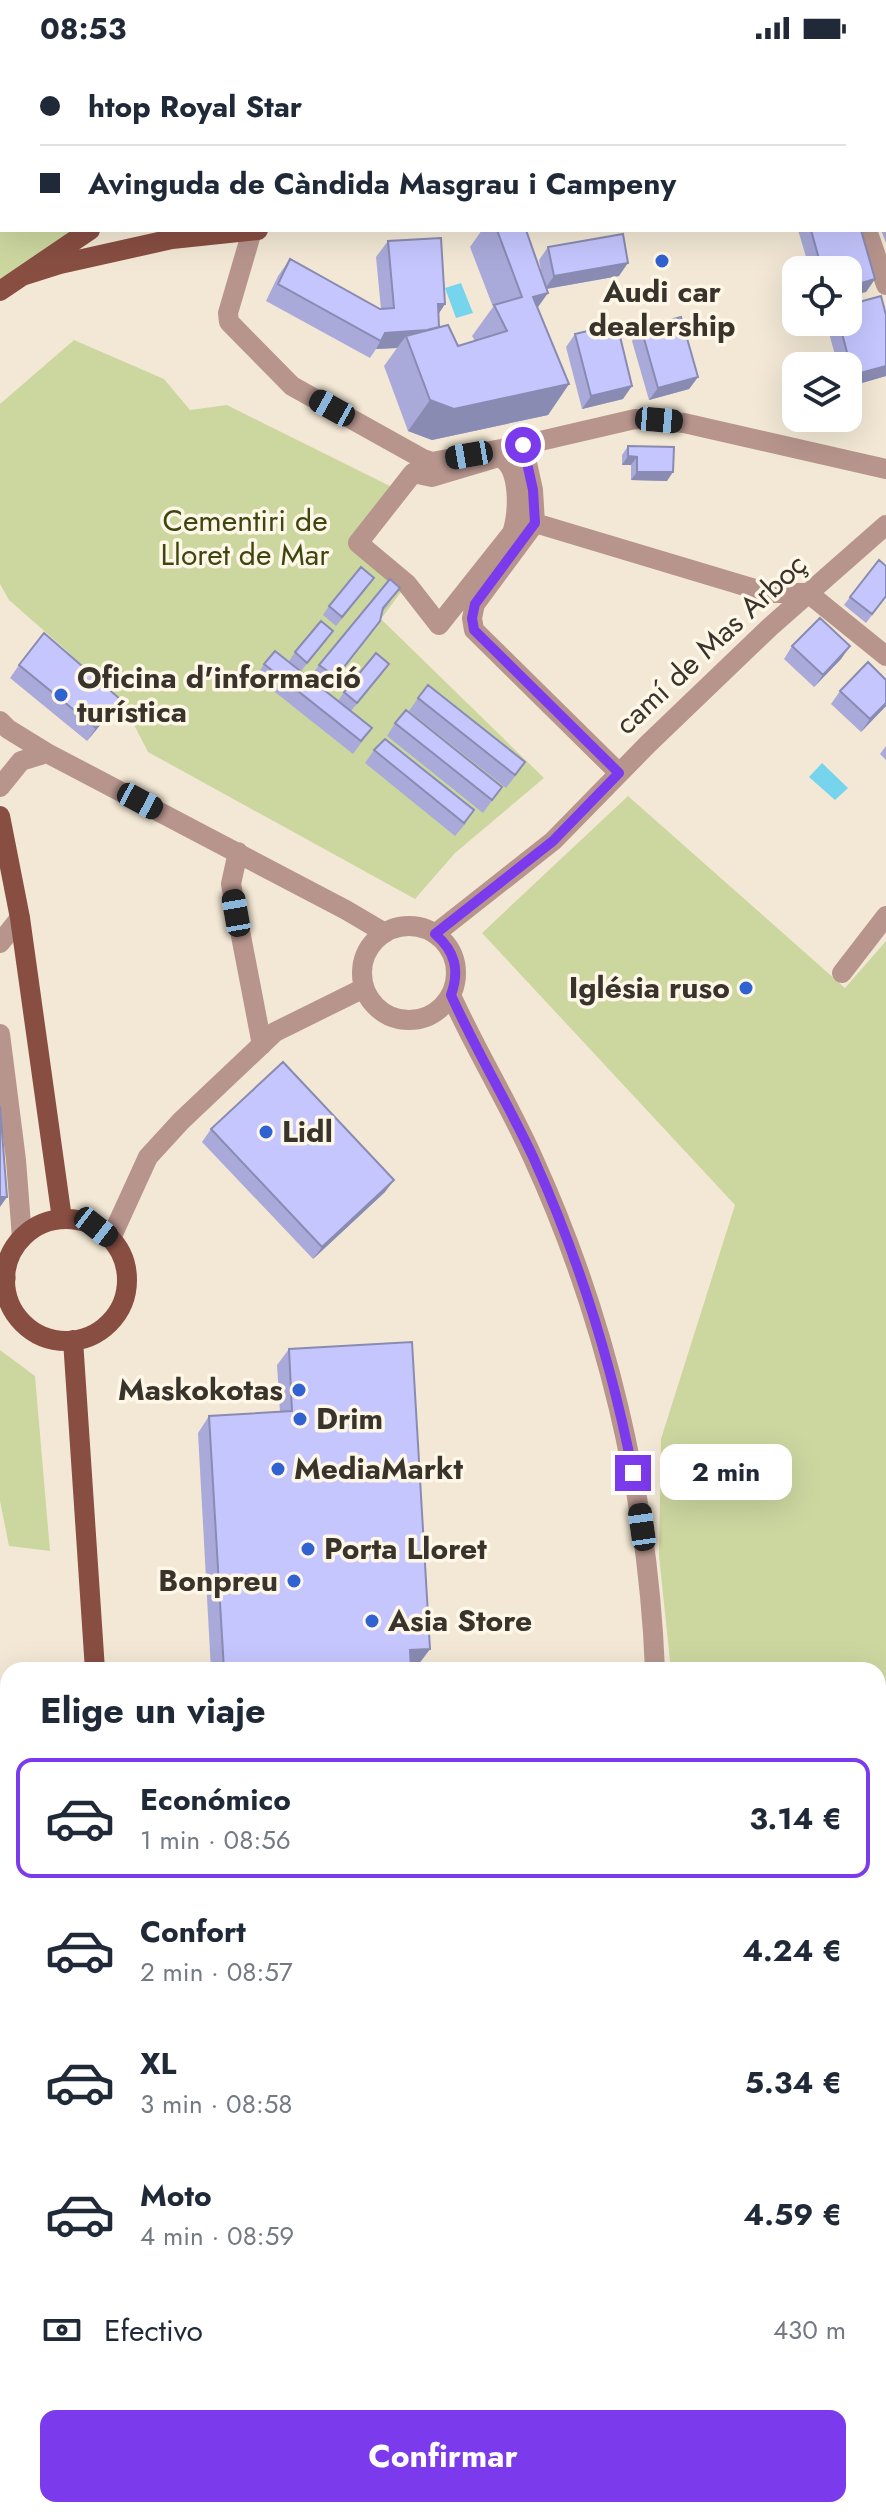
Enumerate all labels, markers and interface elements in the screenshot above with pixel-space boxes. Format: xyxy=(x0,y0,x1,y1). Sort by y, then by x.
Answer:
text: 08:53 xyxy=(40,7,126,50)
text: htop Royal Star xyxy=(88,85,302,128)
text: Avinguda de Càndida Masgrau i Campeny xyxy=(88,162,676,205)
marker: Audi car dealership xyxy=(653,252,671,270)
map controls xyxy=(782,256,862,432)
button: locate xyxy=(782,256,862,336)
place label: Audi car dealership xyxy=(588,270,736,347)
button: layers xyxy=(782,352,862,432)
car xyxy=(305,386,359,430)
car xyxy=(634,406,684,434)
route start xyxy=(505,427,541,463)
car xyxy=(443,439,495,471)
park label: Cementiri de Lloret de Mar xyxy=(161,499,330,576)
street label: camí de Mas Arboç xyxy=(605,543,816,744)
place label: Oficina d'informació turística xyxy=(77,656,361,733)
marker: Oficina d'informació turística xyxy=(52,686,70,704)
car xyxy=(113,779,167,823)
car xyxy=(220,887,252,939)
place label: Iglésia ruso xyxy=(569,966,730,1009)
marker: Iglésia ruso xyxy=(737,979,755,997)
place label: Lidl xyxy=(282,1110,333,1153)
marker: Lidl xyxy=(257,1123,275,1141)
car xyxy=(70,1203,122,1251)
place label: Maskokotas xyxy=(118,1368,283,1411)
marker: Maskokotas xyxy=(290,1381,308,1399)
place label: Drim xyxy=(316,1397,383,1440)
marker: Drim xyxy=(291,1410,309,1428)
callout: 2 min xyxy=(661,1445,793,1501)
place label: MediaMarkt xyxy=(294,1447,463,1490)
text: 2 min xyxy=(692,1453,760,1491)
route end xyxy=(615,1455,651,1491)
marker: MediaMarkt xyxy=(269,1460,287,1478)
car xyxy=(627,1502,657,1552)
place label: Porta Lloret xyxy=(324,1527,487,1570)
marker: Porta Lloret xyxy=(299,1540,317,1558)
place label: Bonpreu xyxy=(158,1559,278,1602)
marker: Bonpreu xyxy=(285,1572,303,1590)
place label: Asia Store xyxy=(387,1599,532,1642)
marker: Asia Store xyxy=(363,1612,381,1630)
text: Elige un viaje xyxy=(40,1684,266,1736)
text: Económico xyxy=(140,1778,291,1821)
icon: car xyxy=(44,1782,116,1854)
text: 3.14 € xyxy=(749,1797,842,1840)
text: 1 min · 08:56 xyxy=(140,1821,291,1859)
text: Confort xyxy=(140,1910,246,1953)
icon: car xyxy=(44,1914,116,1986)
text: 4.24 € xyxy=(742,1929,842,1972)
text: 2 min · 08:57 xyxy=(140,1953,293,1991)
text: XL xyxy=(140,2042,176,2085)
icon: car xyxy=(44,2046,116,2118)
text: 5.34 € xyxy=(745,2061,842,2104)
text: 3 min · 08:58 xyxy=(140,2085,293,2123)
text: Moto xyxy=(140,2174,212,2217)
icon: car xyxy=(44,2178,116,2250)
text: 4.59 € xyxy=(743,2193,842,2236)
text: 4 min · 08:59 xyxy=(140,2217,294,2255)
icon: cash xyxy=(40,2308,84,2352)
text: Efectivo xyxy=(104,2309,203,2352)
text: 430 m xyxy=(773,2311,846,2349)
button: Confirmar xyxy=(40,2410,846,2502)

